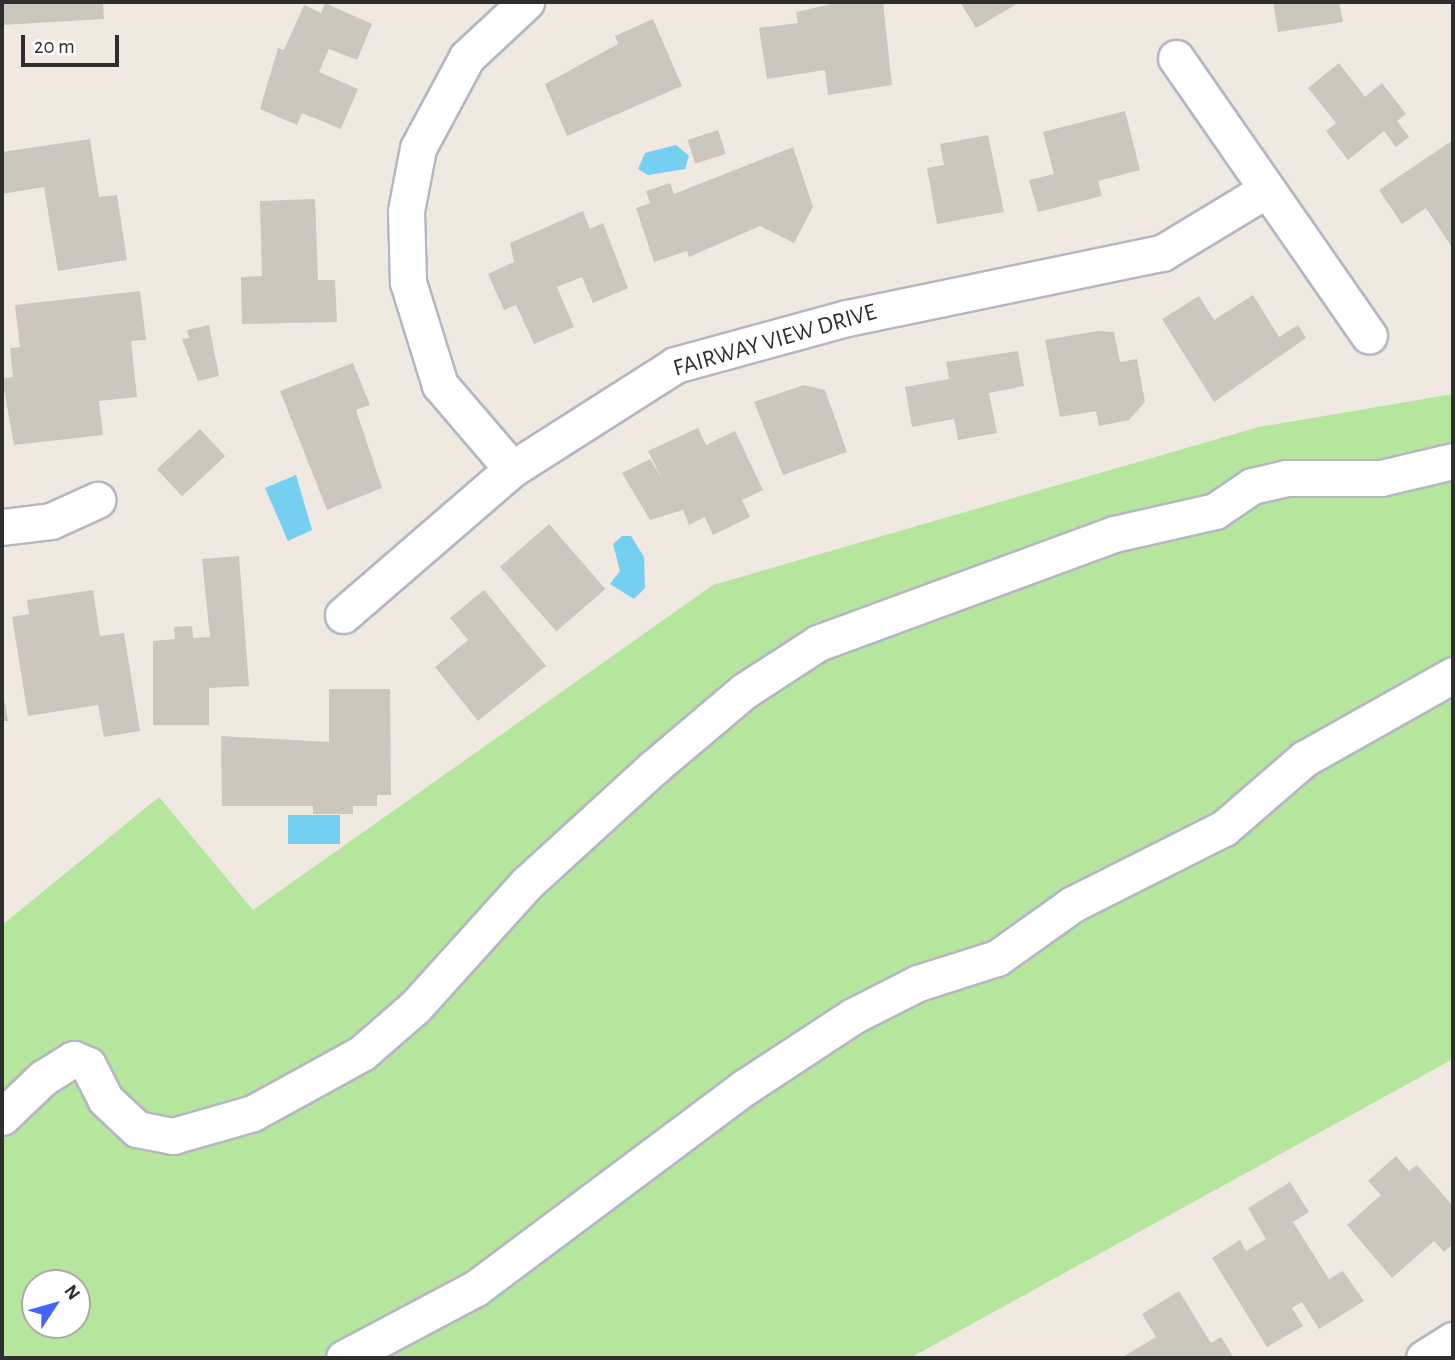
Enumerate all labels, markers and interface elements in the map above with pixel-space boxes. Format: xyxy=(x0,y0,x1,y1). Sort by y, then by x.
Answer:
scale bar xyxy=(24,21,122,65)
text: 20 m xyxy=(34,36,75,57)
street label: FAIRWAY VIEW DRIVE xyxy=(670,298,880,384)
north arrow xyxy=(21,1269,91,1339)
text: N xyxy=(60,1282,83,1303)

